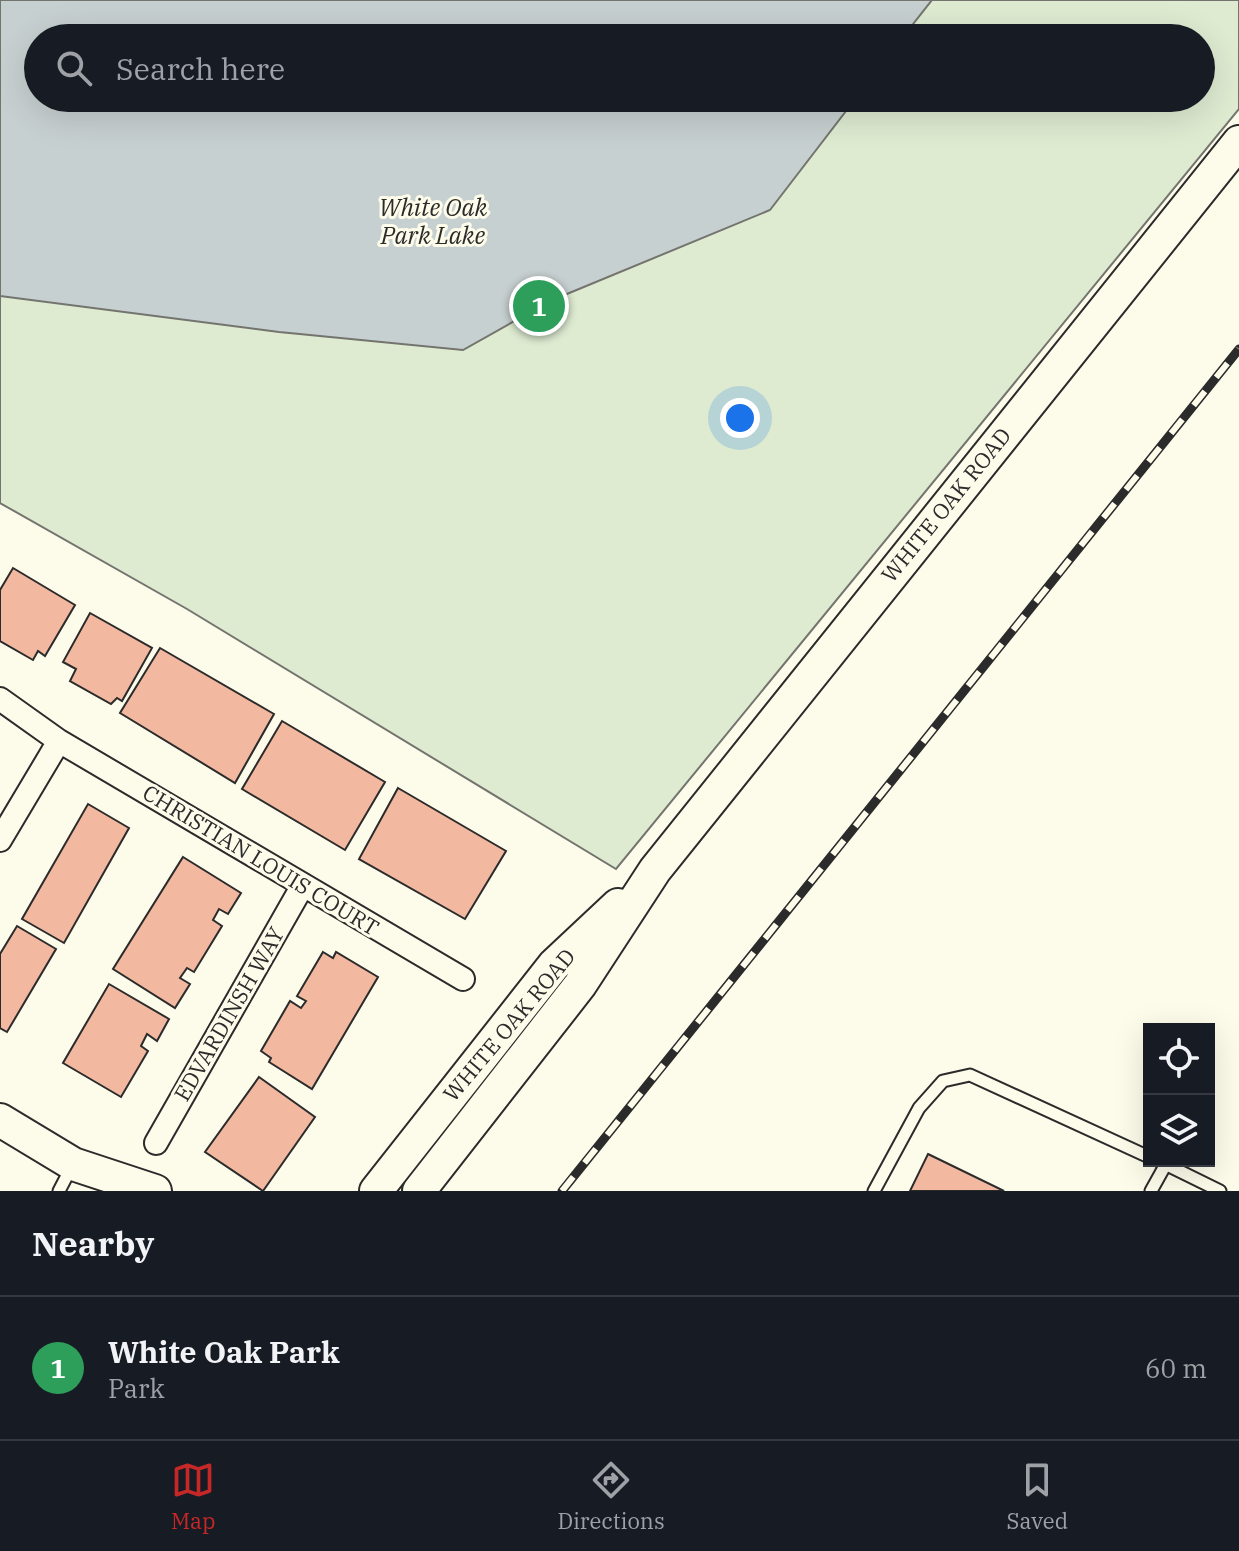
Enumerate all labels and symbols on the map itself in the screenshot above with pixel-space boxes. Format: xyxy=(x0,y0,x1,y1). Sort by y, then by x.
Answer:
water label: White Oak Park Lake xyxy=(379,191,487,251)
pin: 1 xyxy=(513,276,565,336)
your location xyxy=(720,398,760,438)
street label: WHITE OAK ROAD xyxy=(874,421,1017,588)
street label: CHRISTIAN LOUIS COURT xyxy=(138,777,385,942)
street label: EDVARDINSH WAY xyxy=(167,921,290,1106)
street label: WHITE OAK ROAD xyxy=(436,942,581,1107)

